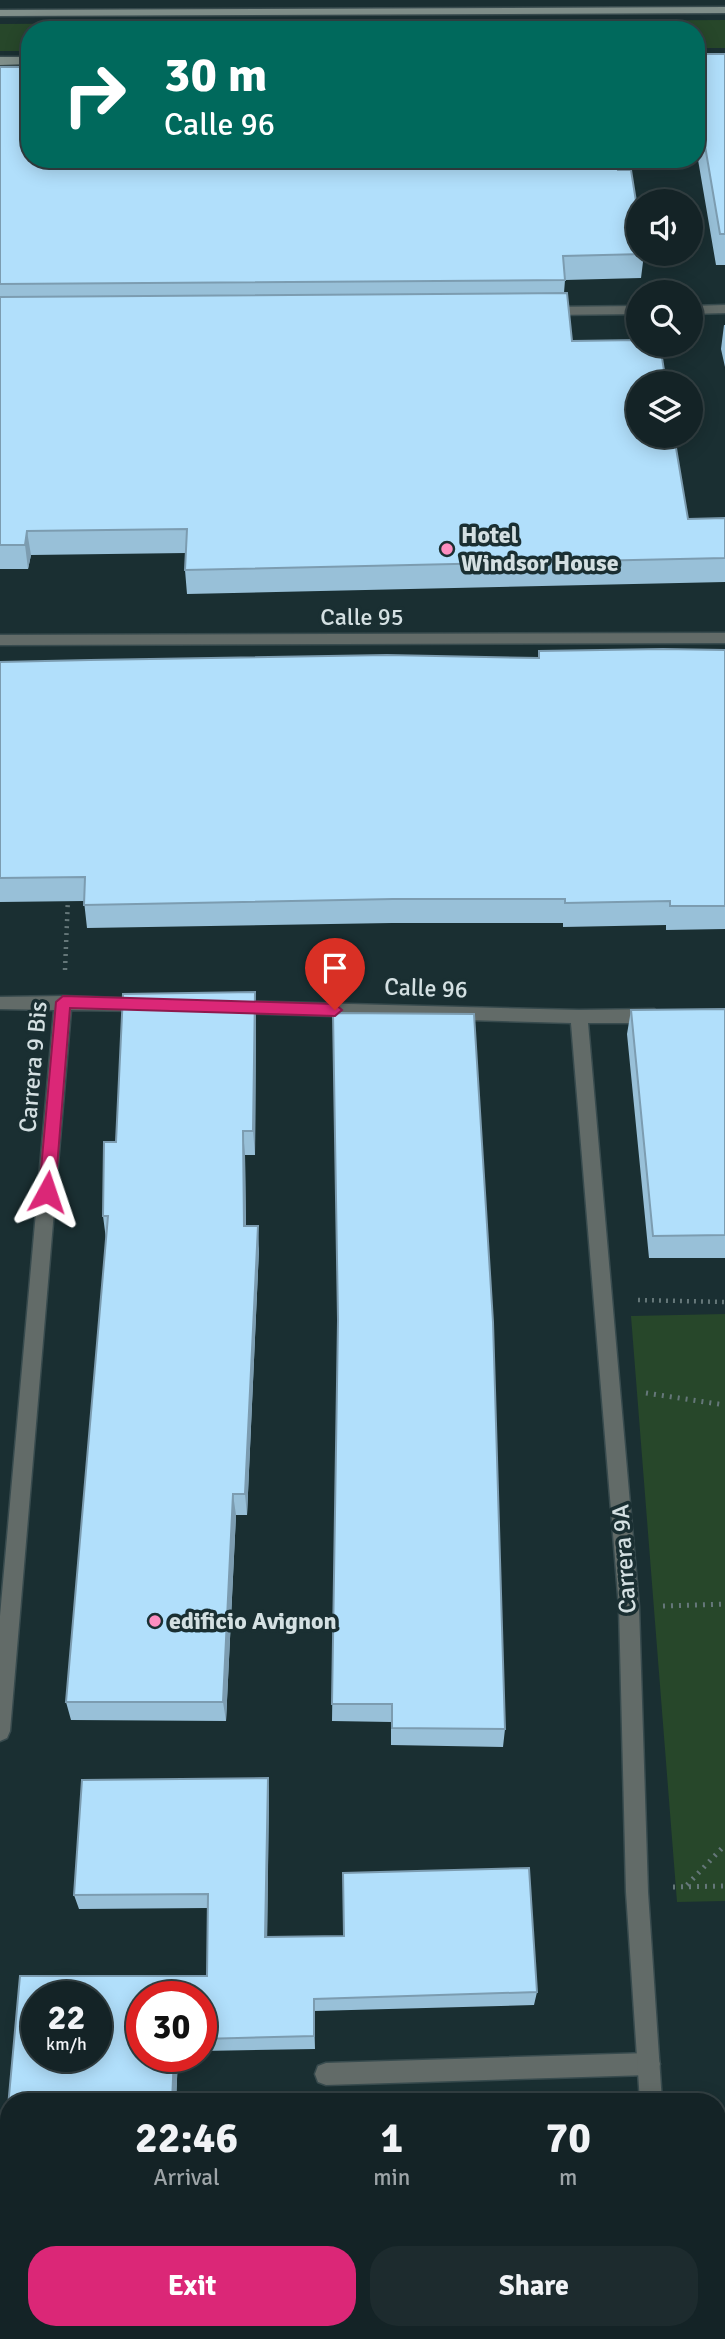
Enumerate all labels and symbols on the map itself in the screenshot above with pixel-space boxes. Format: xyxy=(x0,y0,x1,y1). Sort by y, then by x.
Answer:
place label: Hotel Windsor House xyxy=(461,520,619,578)
marker: Hotel Windsor House xyxy=(439,541,455,557)
street label: Calle 95 xyxy=(320,602,404,632)
pin xyxy=(305,938,365,1010)
street label: Calle 96 xyxy=(384,972,468,1004)
street label: Carrera 9 Bis xyxy=(12,1000,54,1134)
position arrow xyxy=(10,1155,84,1229)
street label: Carrera 9A xyxy=(605,1503,643,1615)
place label: edificio Avignon xyxy=(169,1606,337,1636)
marker: edificio Avignon xyxy=(147,1613,163,1629)
speed limit sign: 30 xyxy=(126,1981,217,2072)

